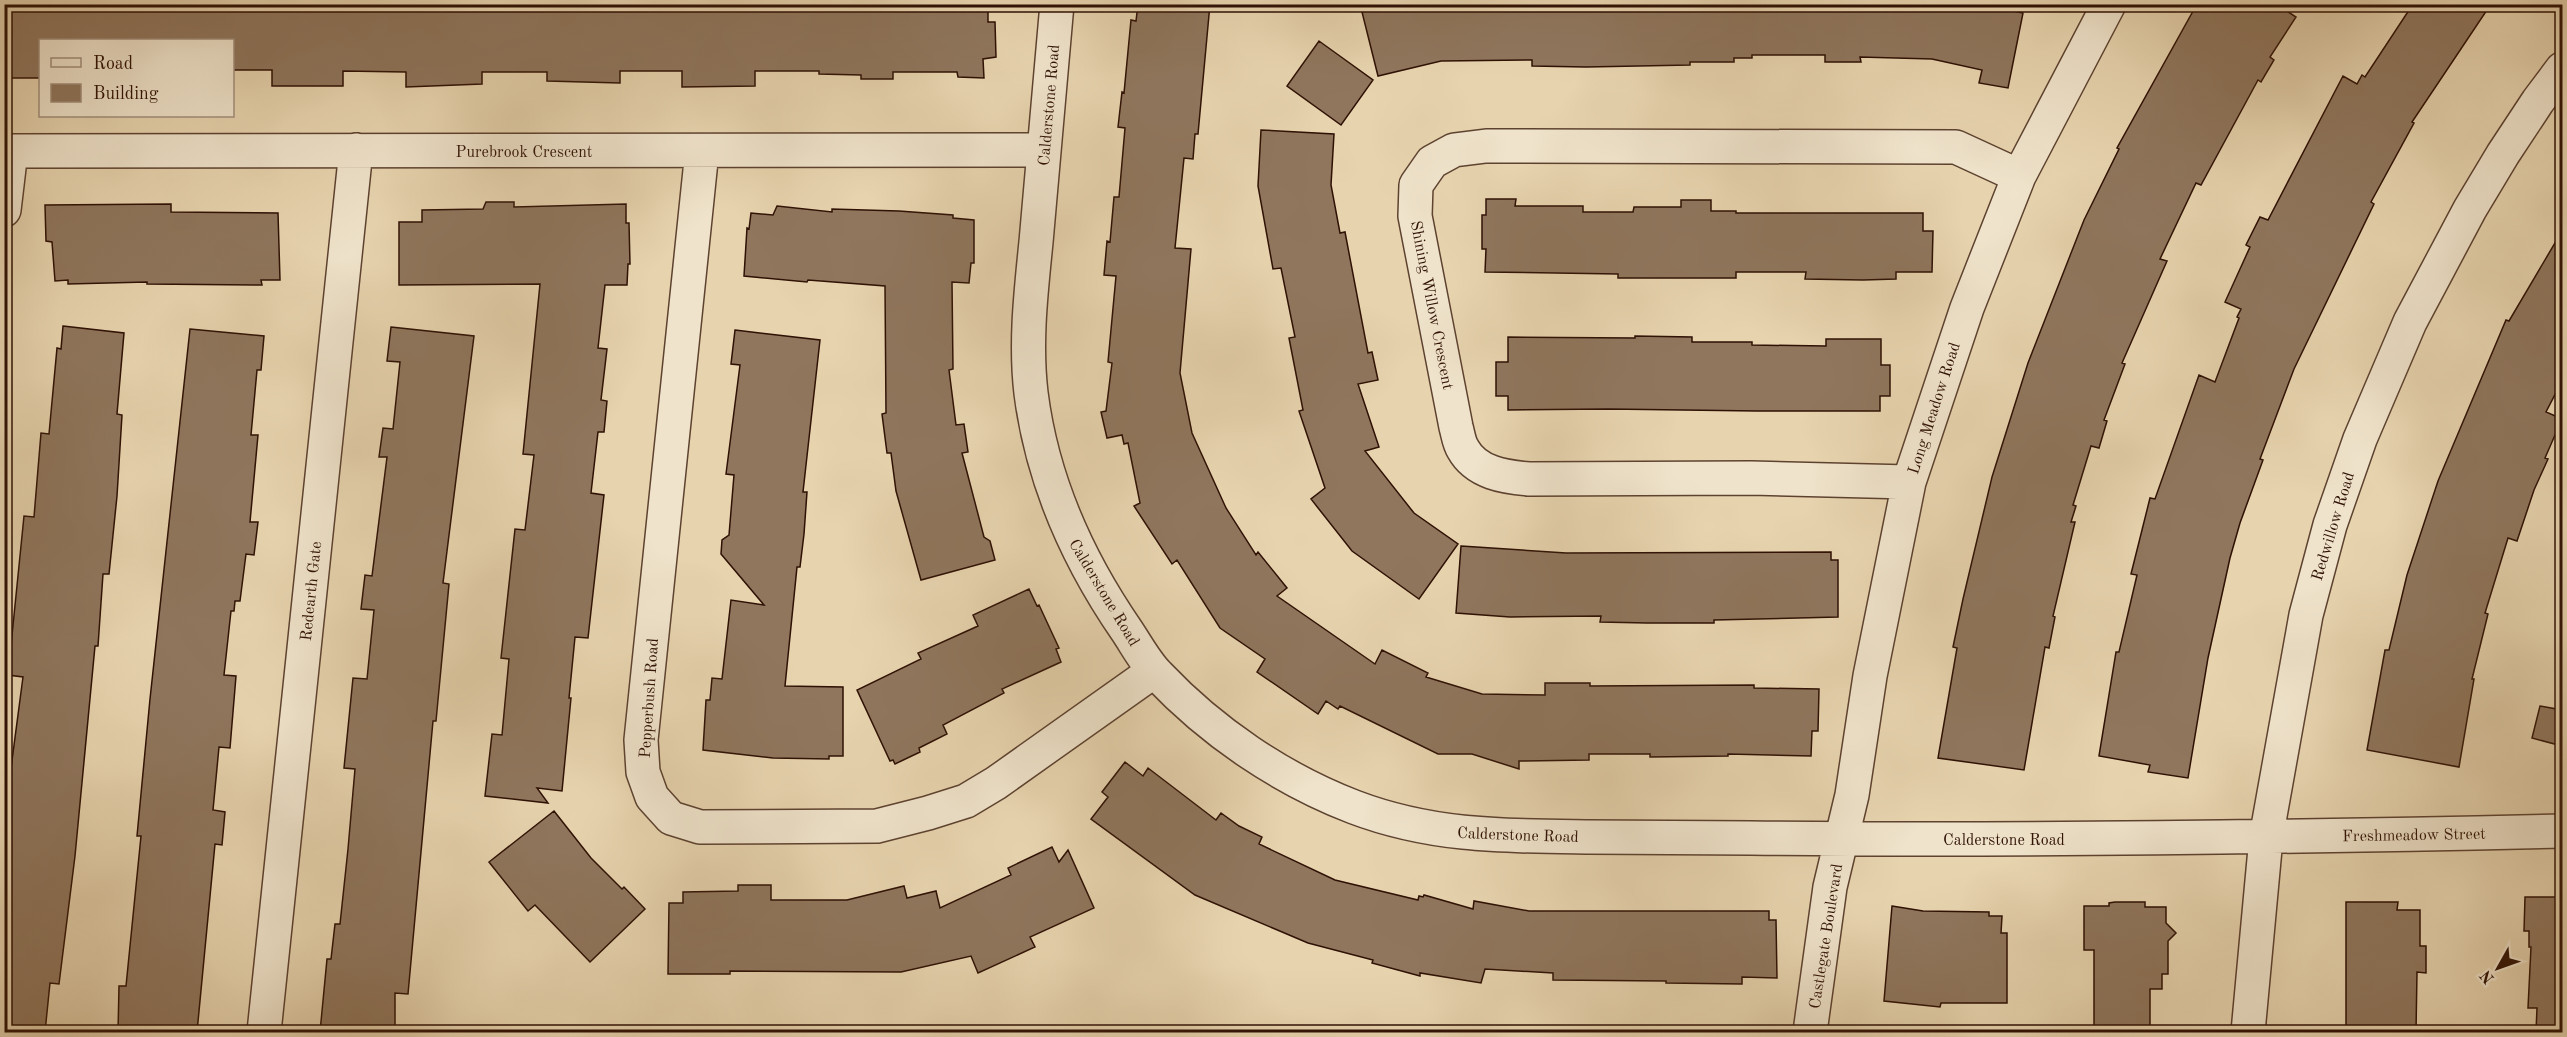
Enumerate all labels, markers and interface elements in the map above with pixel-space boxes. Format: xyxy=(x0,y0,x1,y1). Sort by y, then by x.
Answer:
legend xyxy=(39,39,234,117)
street label: Calderstone Road xyxy=(1037,44,1063,167)
text: Road xyxy=(93,55,133,73)
text: Building xyxy=(93,85,159,103)
street label: Purebrook Crescent xyxy=(456,145,593,161)
street label: Shining Willow Crescent xyxy=(1407,220,1455,392)
street label: Long Meadow Road xyxy=(1906,341,1964,477)
street label: Redwillow Road xyxy=(2310,470,2358,583)
street label: Calderstone Road xyxy=(1065,537,1142,649)
street label: Redearth Gate xyxy=(299,541,325,642)
street label: Pepperbush Road xyxy=(638,638,662,759)
street label: Calderstone Road xyxy=(1457,826,1579,846)
street label: Freshmeadow Street xyxy=(2342,827,2486,845)
street label: Calderstone Road xyxy=(1943,833,2065,849)
street label: Castlegate Boulevard xyxy=(1808,863,1846,1010)
north arrow xyxy=(2468,938,2528,998)
text: N xyxy=(2477,966,2498,986)

